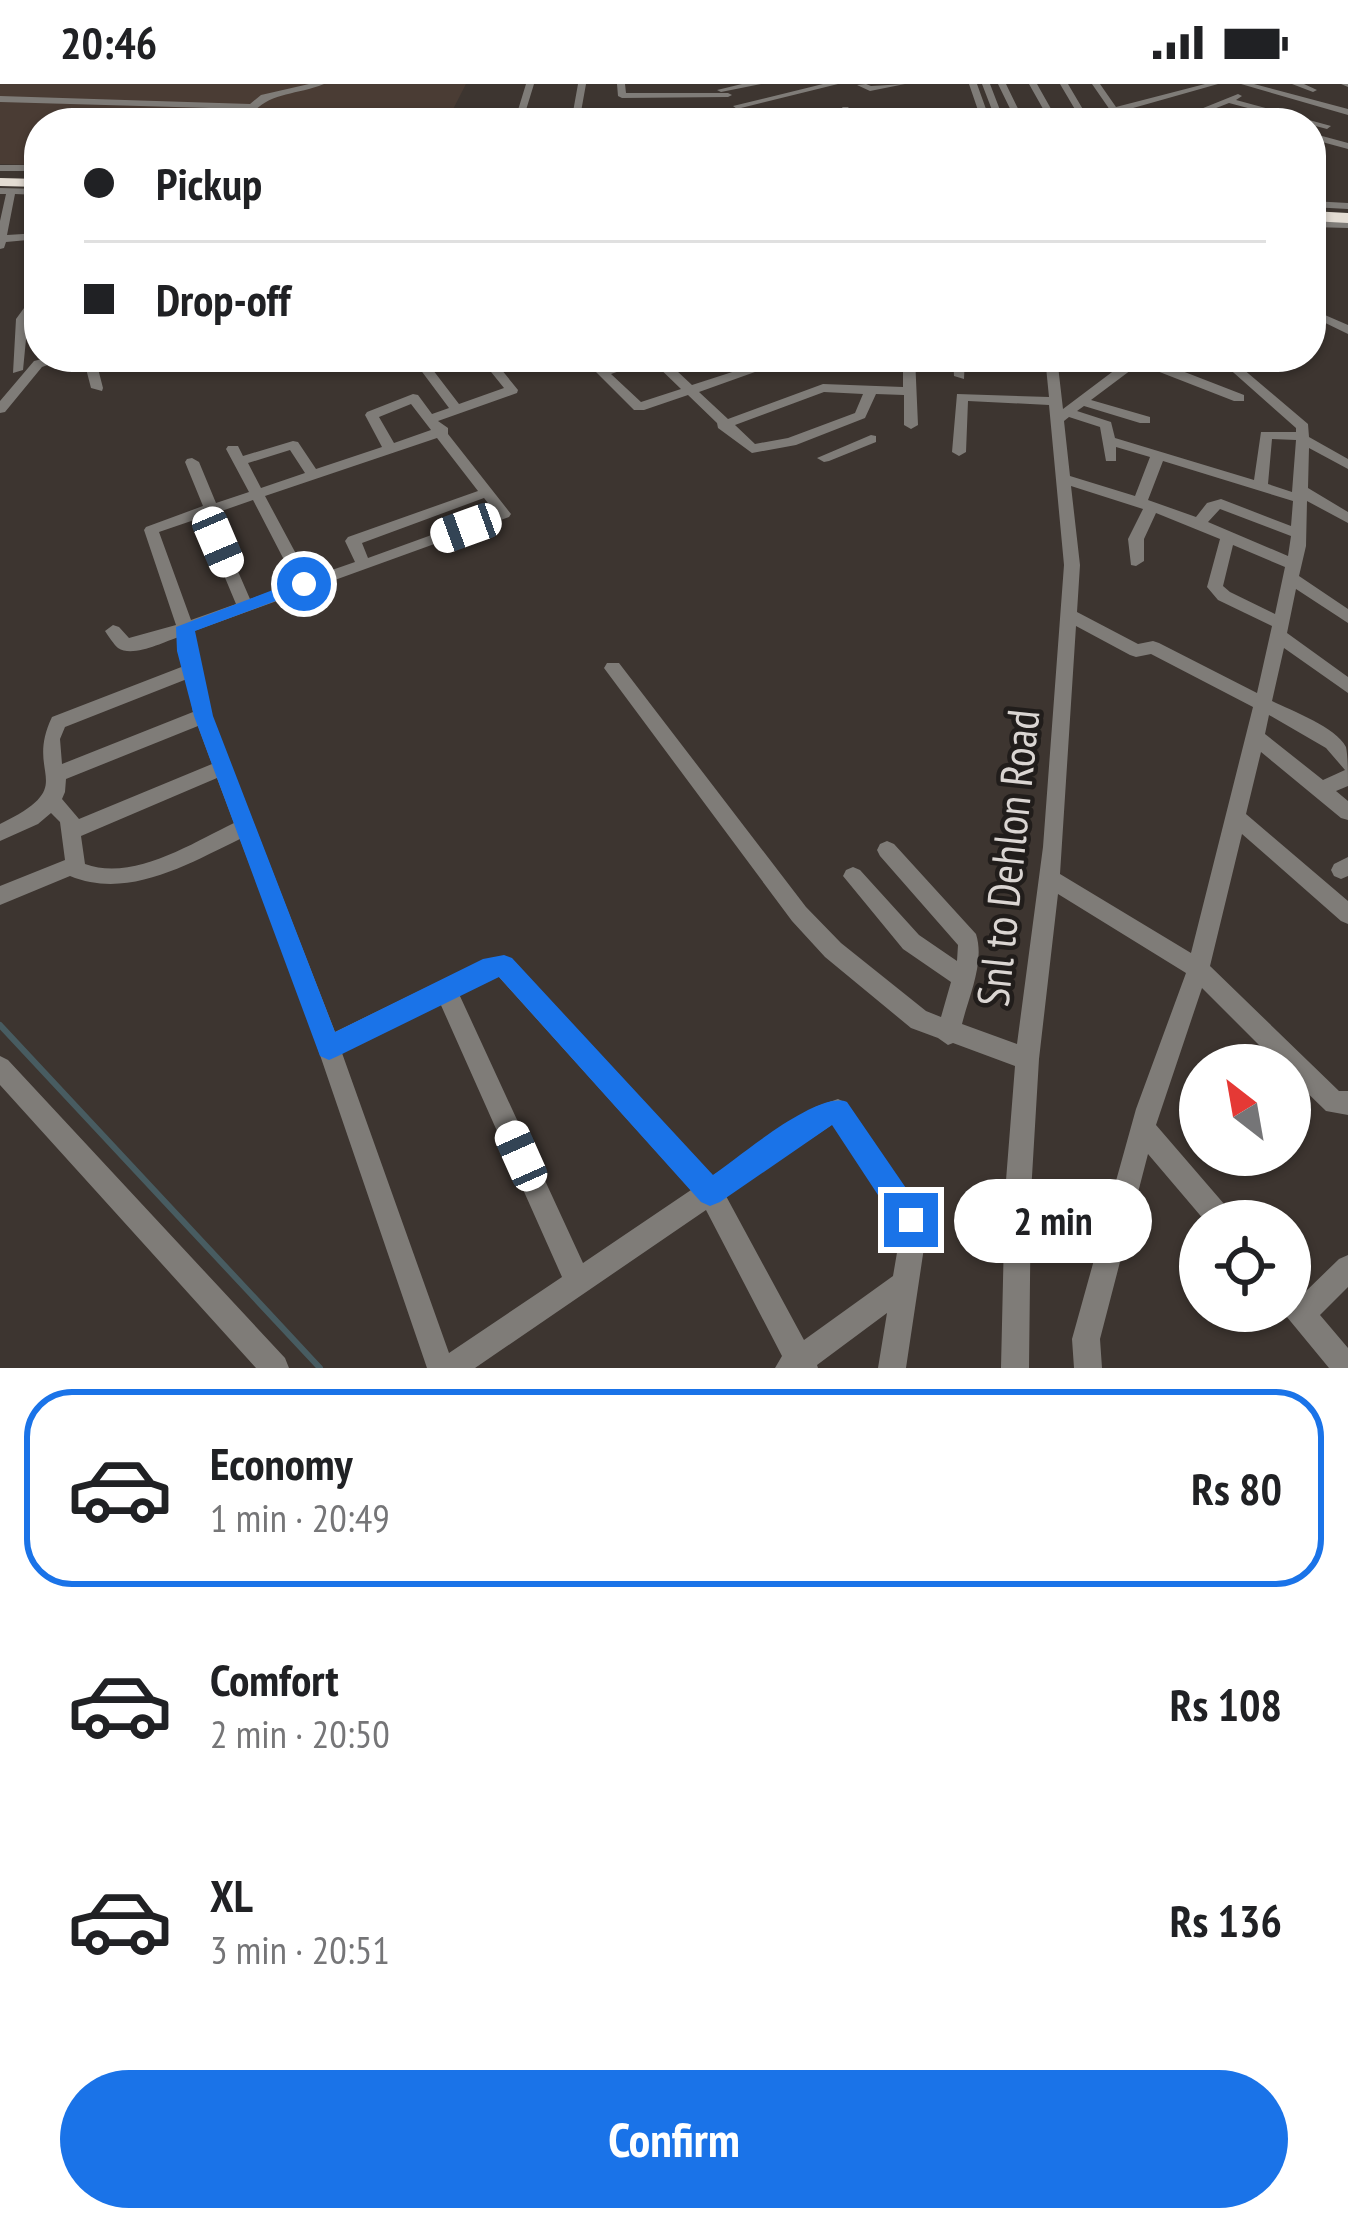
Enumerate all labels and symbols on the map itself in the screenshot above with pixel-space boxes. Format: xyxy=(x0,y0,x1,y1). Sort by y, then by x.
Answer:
car xyxy=(426,499,506,557)
car xyxy=(187,502,249,582)
route start xyxy=(277,557,331,611)
street label: Snl to Dehlon Road xyxy=(963,707,1051,1009)
north arrow xyxy=(1179,1044,1311,1176)
car xyxy=(490,1116,552,1196)
callout: 2 min xyxy=(953,1178,1151,1262)
route end xyxy=(884,1193,938,1247)

